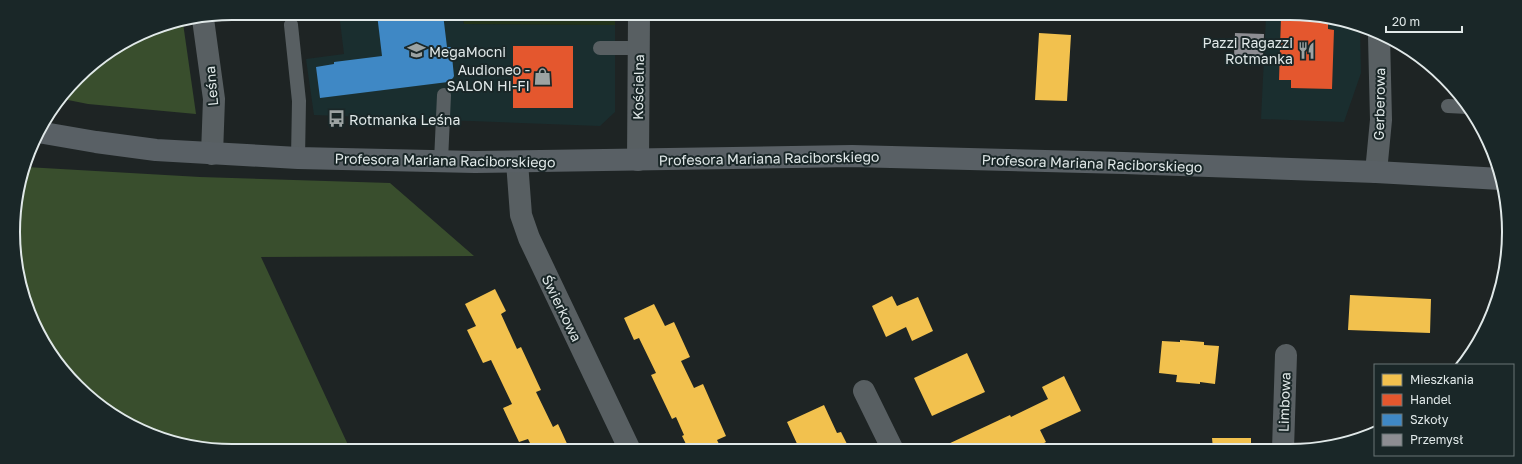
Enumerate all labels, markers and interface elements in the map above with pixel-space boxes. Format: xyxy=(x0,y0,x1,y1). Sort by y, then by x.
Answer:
scale bar xyxy=(1386,8,1462,34)
text: 20 m xyxy=(1392,14,1420,29)
place label: Pazzi Ragazzi Rotmanka xyxy=(1202,34,1293,67)
restaurant icon: Pazzi Ragazzi Rotmanka xyxy=(1296,40,1316,60)
school or university icon: MegaMocni xyxy=(406,41,426,61)
place label: MegaMocni xyxy=(429,43,506,60)
street label: Kościelna xyxy=(629,54,647,120)
place label: Audioneo - SALON HI-FI xyxy=(447,61,530,94)
street label: Leśna xyxy=(201,65,221,107)
shop icon: Audioneo - SALON HI-FI xyxy=(533,67,553,87)
street label: Gerberowa xyxy=(1370,67,1388,141)
bus stop icon: Rotmanka Leśna xyxy=(326,109,346,129)
place label: Rotmanka Leśna xyxy=(349,111,460,128)
street label: Profesora Mariana Raciborskiego xyxy=(658,148,880,168)
street label: Profesora Mariana Raciborskiego xyxy=(334,150,556,170)
street label: Profesora Mariana Raciborskiego xyxy=(981,151,1203,175)
street label: Świerkowa xyxy=(539,272,585,344)
legend xyxy=(1374,364,1514,456)
street label: Limbowa xyxy=(1274,372,1294,432)
text: Mieszkania xyxy=(1410,372,1474,387)
text: Handel xyxy=(1410,392,1452,407)
text: Szkoły xyxy=(1410,412,1449,427)
text: Przemysł xyxy=(1410,432,1463,447)

